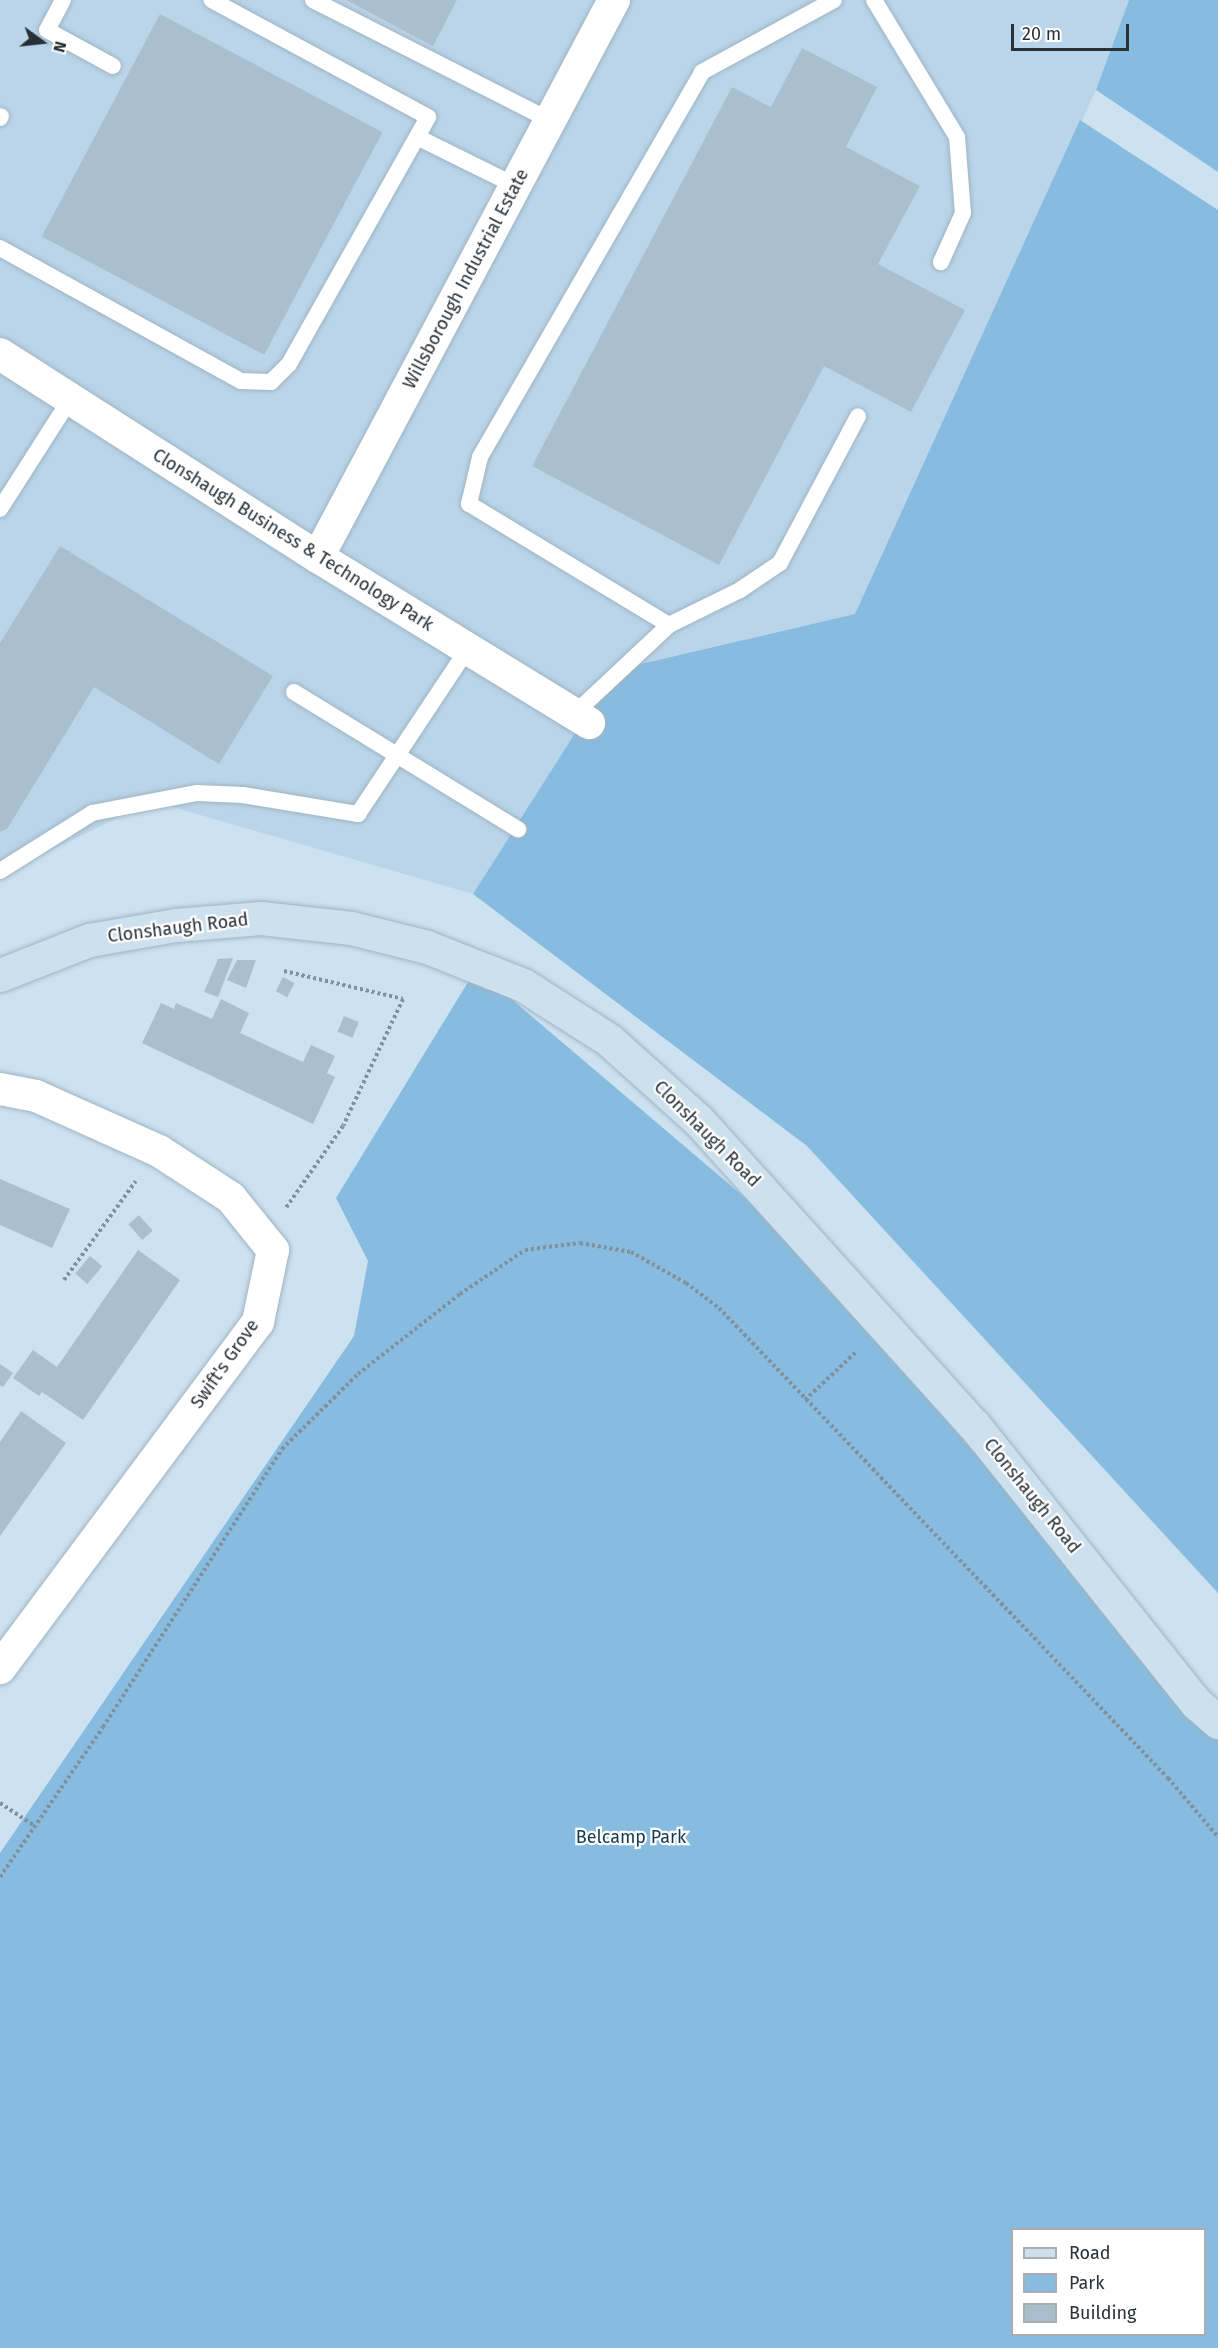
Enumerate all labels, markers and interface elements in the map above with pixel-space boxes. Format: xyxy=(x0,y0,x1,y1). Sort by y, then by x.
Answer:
north arrow xyxy=(12,12,72,72)
scale bar xyxy=(1014,12,1132,50)
text: 20 m xyxy=(1022,23,1061,45)
text: N xyxy=(49,39,70,54)
street label: Willsborough Industrial Estate xyxy=(399,165,533,393)
street label: Clonshaugh Business & Technology Park xyxy=(149,444,437,636)
street label: Clonshaugh Road xyxy=(106,909,250,947)
street label: Clonshaugh Road xyxy=(649,1076,765,1192)
street label: Swift's Grove xyxy=(186,1315,264,1413)
street label: Clonshaugh Road xyxy=(979,1434,1085,1558)
park label: Belcamp Park xyxy=(576,1826,686,1848)
legend xyxy=(1011,2228,1206,2336)
text: Road xyxy=(1069,2242,1111,2264)
text: Park xyxy=(1069,2272,1104,2294)
text: Building xyxy=(1069,2302,1136,2324)

